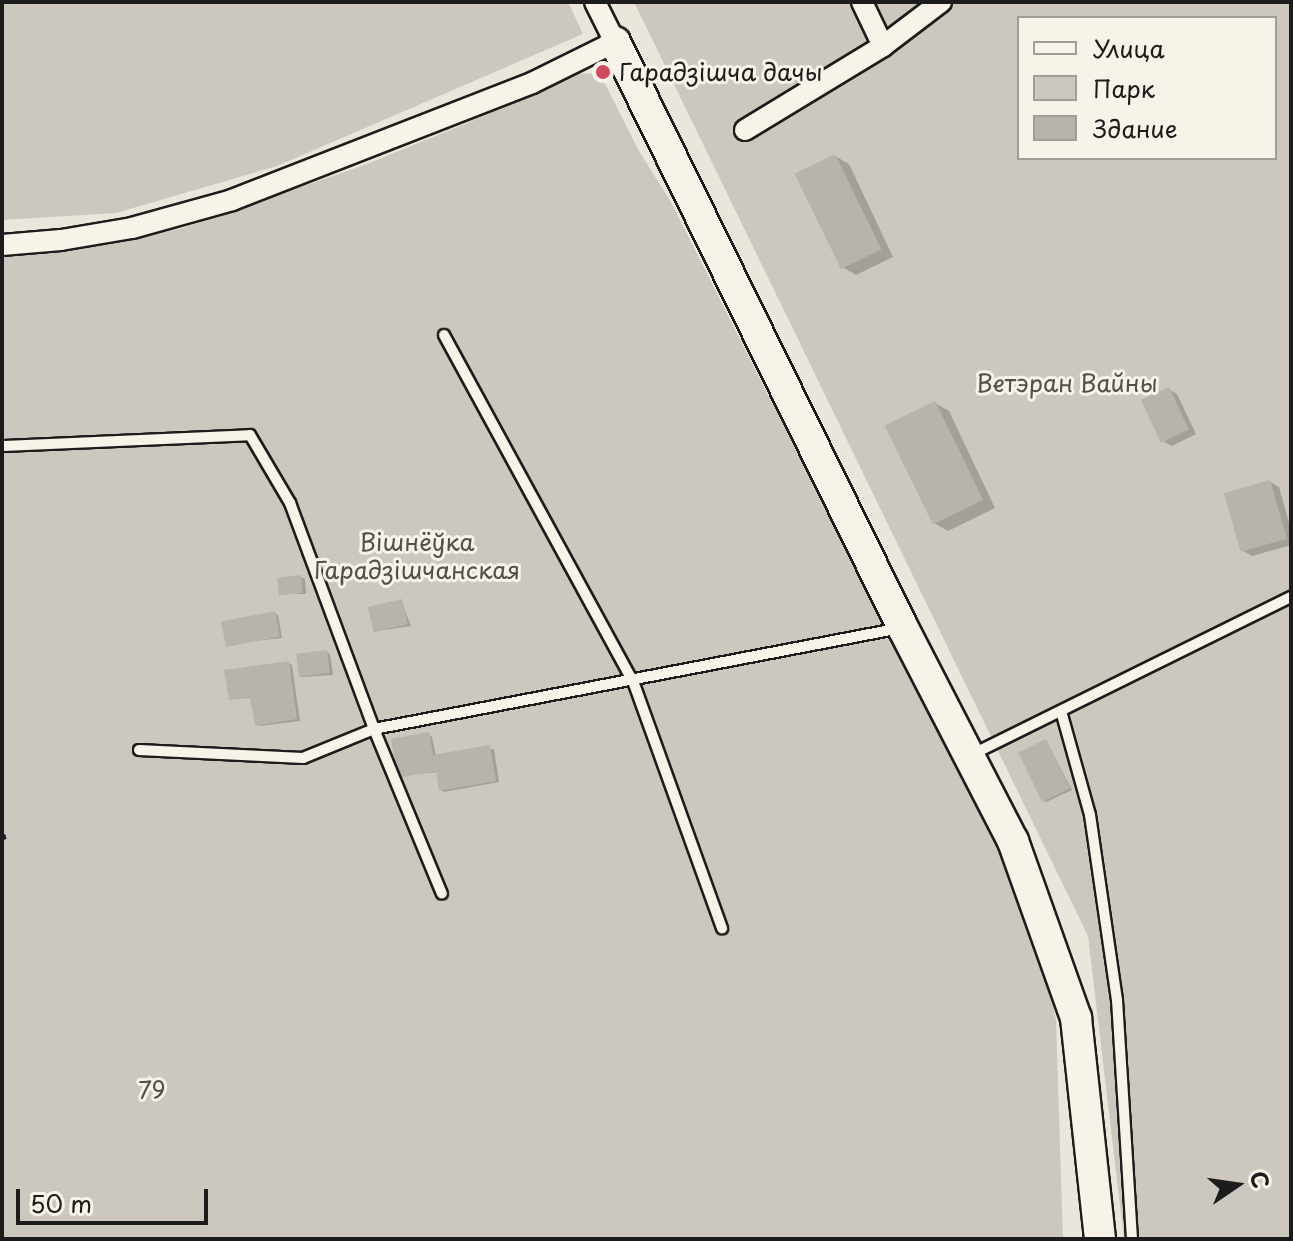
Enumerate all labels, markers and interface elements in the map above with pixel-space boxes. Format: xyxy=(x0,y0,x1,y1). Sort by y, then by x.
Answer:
legend xyxy=(1017,16,1277,160)
text: Улица xyxy=(1093,30,1165,66)
place label: Гарадзішча дачы xyxy=(619,58,823,86)
marker: Гарадзішча дачы xyxy=(594,63,612,81)
text: Парк xyxy=(1093,70,1155,106)
text: Здание xyxy=(1093,110,1178,146)
park label: Ветэран Вайны xyxy=(976,369,1158,397)
park label: Вішнёўка Гарадзішчанская xyxy=(314,528,520,584)
park label: 79 xyxy=(138,1076,166,1104)
north arrow xyxy=(1197,1145,1277,1225)
text: С xyxy=(1243,1168,1279,1191)
scale bar xyxy=(20,1173,212,1223)
text: 50 m xyxy=(30,1185,92,1221)

